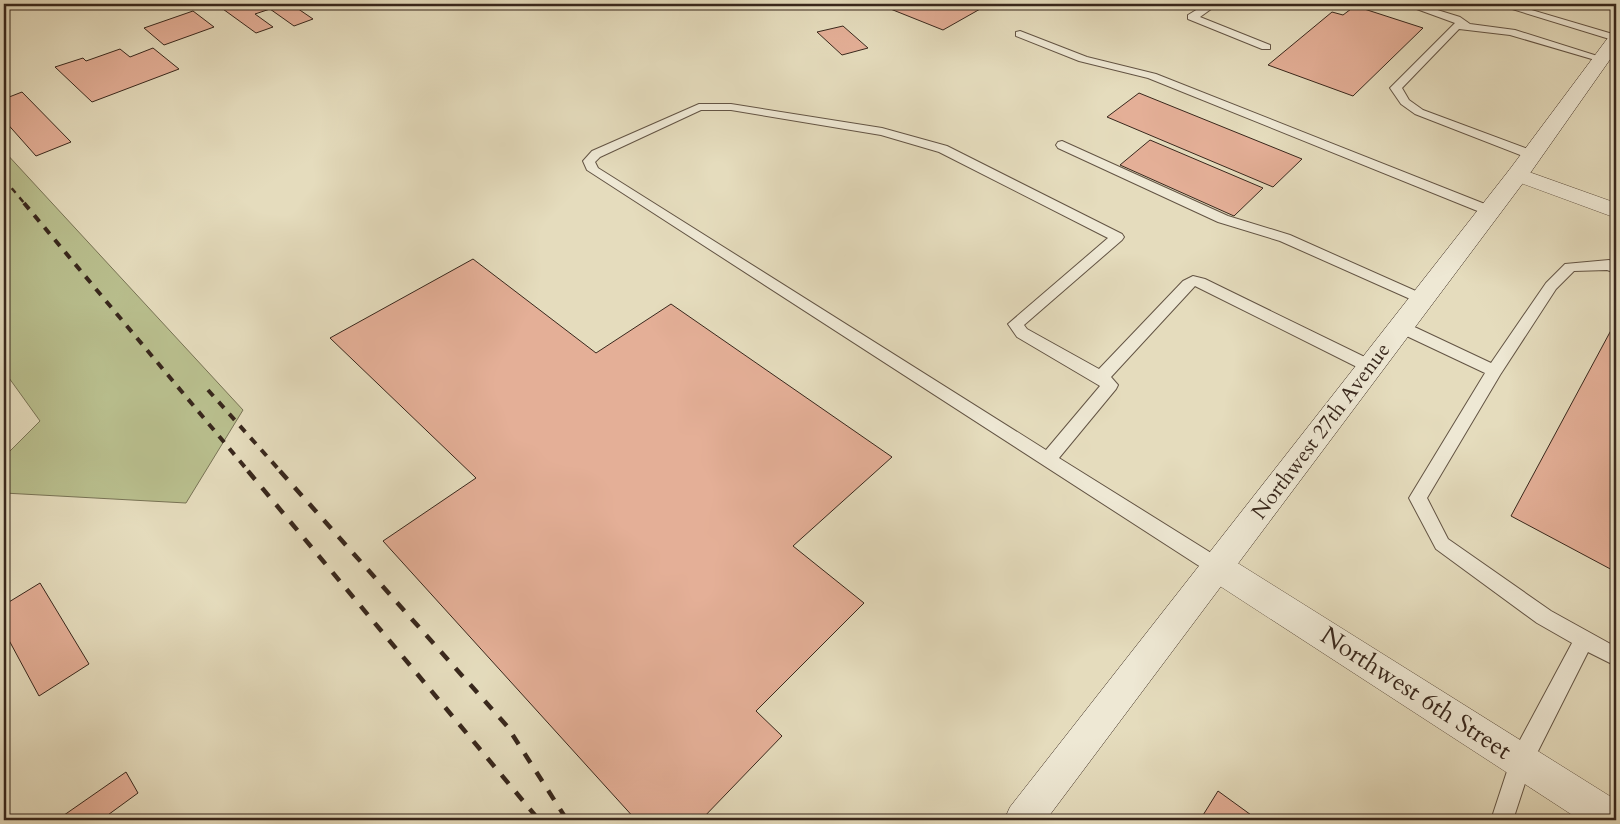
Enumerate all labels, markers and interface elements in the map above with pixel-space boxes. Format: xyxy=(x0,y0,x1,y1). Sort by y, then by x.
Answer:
street label: Northwest 27th Avenue xyxy=(1245,337,1397,525)
street label: Northwest 6th Street xyxy=(1314,618,1518,768)

